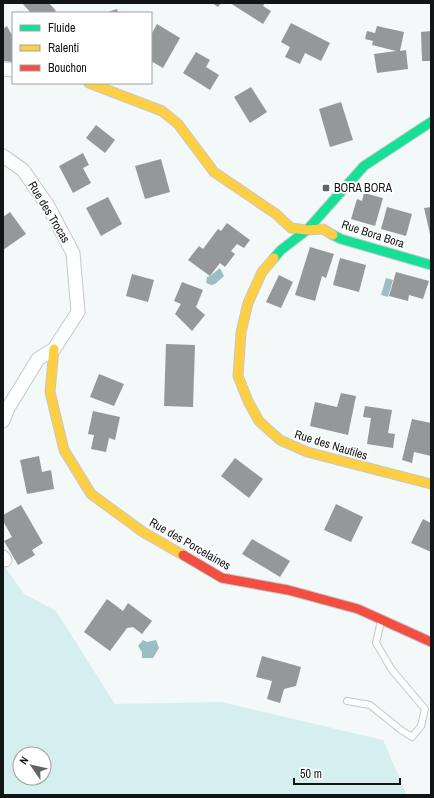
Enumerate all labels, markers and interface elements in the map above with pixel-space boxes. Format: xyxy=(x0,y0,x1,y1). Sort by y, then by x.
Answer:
legend xyxy=(12,12,152,84)
text: Fluide xyxy=(48,20,75,36)
text: Ralenti xyxy=(48,40,79,56)
text: Bouchon xyxy=(48,60,87,76)
street label: Rue des Trocas xyxy=(24,178,74,246)
place label: BORA BORA xyxy=(334,180,392,196)
marker: BORA BORA xyxy=(321,183,331,193)
street label: Rue Bora Bora xyxy=(340,216,407,252)
street label: Rue des Nautiles xyxy=(293,426,370,464)
street label: Rue des Porcelaines xyxy=(146,514,234,574)
north arrow xyxy=(12,746,52,786)
text: N xyxy=(16,754,31,767)
scale bar xyxy=(294,760,400,786)
text: 50 m xyxy=(300,766,322,782)

